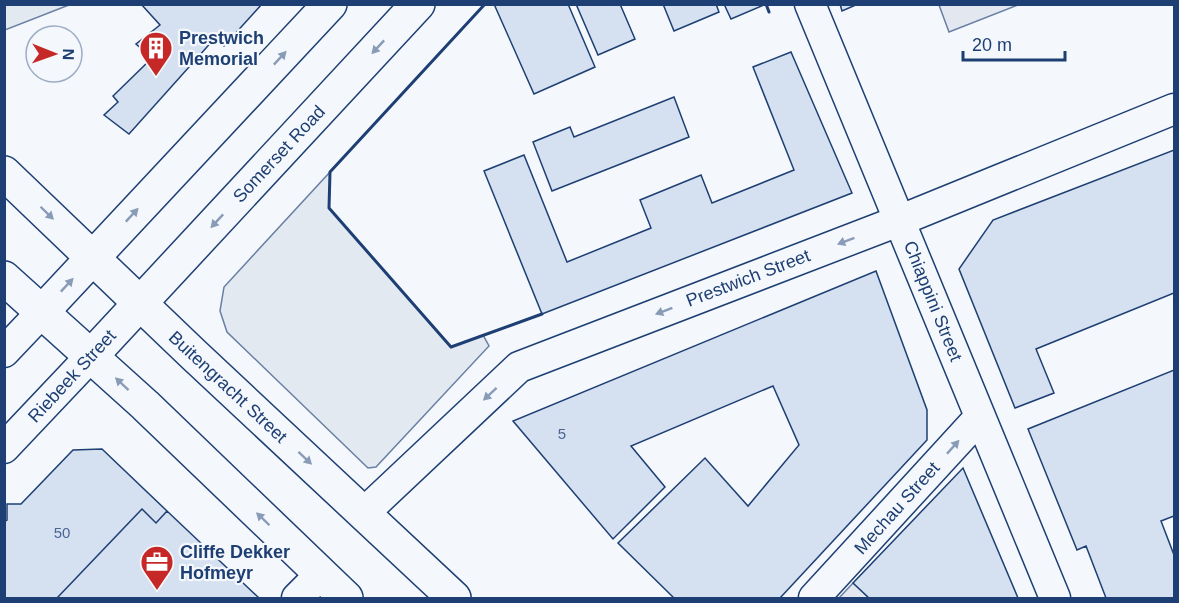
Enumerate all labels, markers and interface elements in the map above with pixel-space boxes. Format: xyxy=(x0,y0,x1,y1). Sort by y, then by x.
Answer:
north arrow xyxy=(24,24,84,84)
scale bar xyxy=(963,24,1065,62)
place label: Prestwich Memorial xyxy=(179,28,264,69)
building icon: Prestwich Memorial xyxy=(138,30,174,77)
text: 20 m xyxy=(972,35,1012,55)
one-way arrow xyxy=(372,40,386,54)
text: N xyxy=(60,48,77,60)
one-way arrow xyxy=(273,50,287,65)
street label: Somerset Road xyxy=(229,101,329,207)
one-way arrow xyxy=(40,206,54,220)
one-way arrow xyxy=(125,207,139,222)
one-way arrow xyxy=(211,213,224,228)
one-way arrow xyxy=(837,237,855,246)
street label: Chiappini Street xyxy=(900,238,966,364)
street label: Prestwich Street xyxy=(683,245,813,311)
one-way arrow xyxy=(60,278,73,293)
one-way arrow xyxy=(655,307,673,316)
street label: Riebeek Street xyxy=(24,326,120,426)
street label: Buitengracht Street xyxy=(165,327,291,447)
one-way arrow xyxy=(115,377,130,391)
one-way arrow xyxy=(483,387,498,400)
house number: 5 xyxy=(558,425,566,442)
one-way arrow xyxy=(945,440,959,454)
one-way arrow xyxy=(298,451,312,465)
street label: Mechau Street xyxy=(850,458,944,558)
one-way arrow xyxy=(257,512,271,526)
house number: 50 xyxy=(54,524,70,541)
place label: Cliffe Dekker Hofmeyr xyxy=(180,542,290,583)
office icon: Cliffe Dekker Hofmeyr xyxy=(139,544,175,591)

